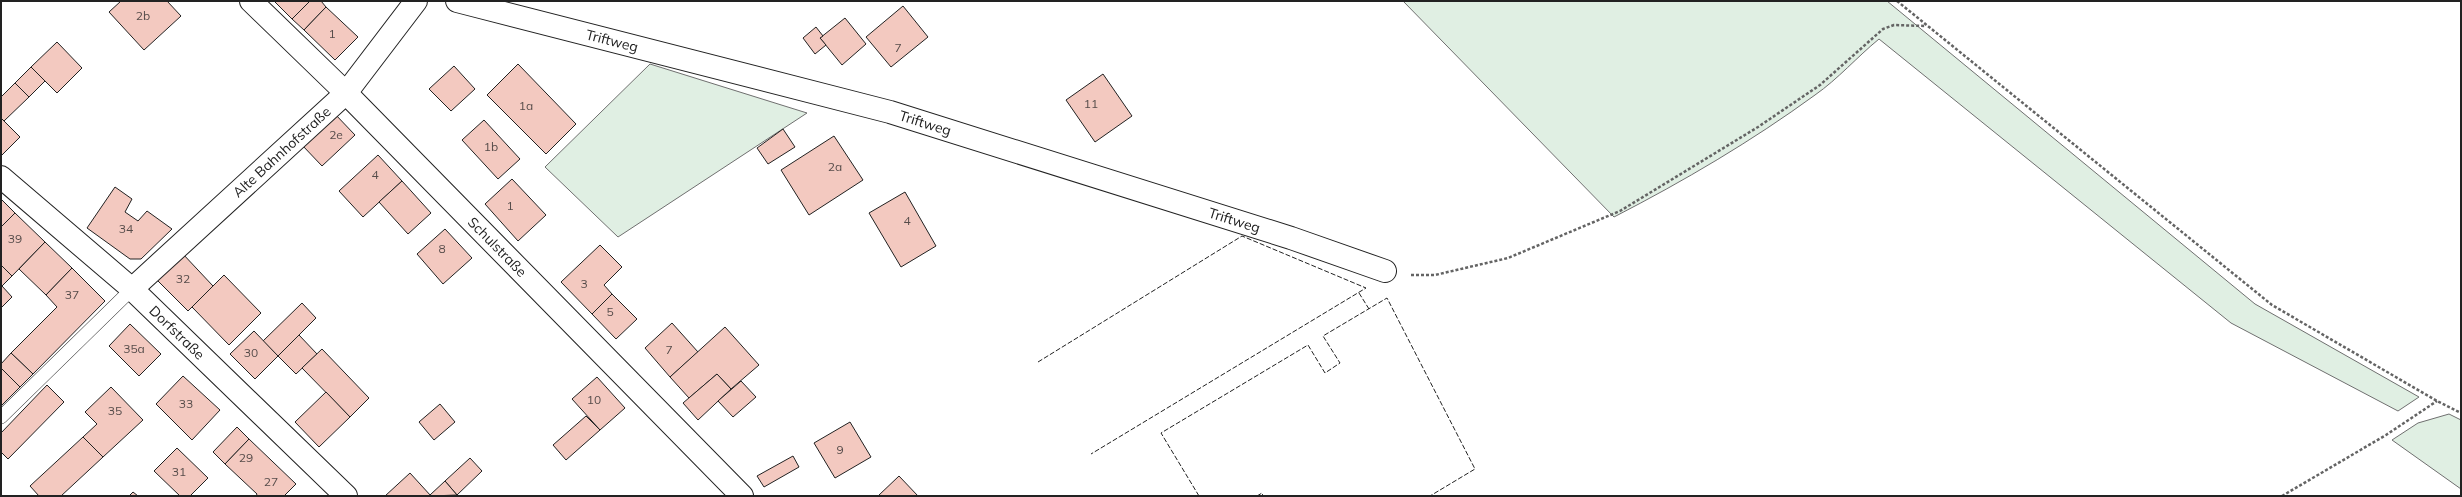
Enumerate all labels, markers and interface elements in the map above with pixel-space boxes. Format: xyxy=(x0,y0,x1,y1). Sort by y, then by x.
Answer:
house number: 2b xyxy=(136,8,150,23)
street label: Triftweg xyxy=(584,25,640,56)
house number: 1 xyxy=(328,26,336,41)
house number: 7 xyxy=(894,40,902,55)
house number: 11 xyxy=(1084,96,1098,111)
house number: 1a xyxy=(519,98,533,113)
street label: Alte Bahnhofstraße xyxy=(229,102,334,201)
street label: Triftweg xyxy=(897,107,953,140)
house number: 2e xyxy=(329,127,343,142)
house number: 1b xyxy=(484,139,498,154)
house number: 2a xyxy=(828,159,842,174)
house number: 4 xyxy=(371,167,379,182)
house number: 1 xyxy=(506,198,514,213)
street label: Triftweg xyxy=(1206,204,1263,237)
street label: Schulstraße xyxy=(464,213,531,281)
house number: 4 xyxy=(903,213,911,228)
house number: 34 xyxy=(119,221,133,236)
house number: 39 xyxy=(8,231,22,246)
house number: 8 xyxy=(438,241,446,256)
house number: 32 xyxy=(176,271,190,286)
house number: 3 xyxy=(580,276,588,291)
house number: 37 xyxy=(65,287,79,302)
street label: Dorfstraße xyxy=(146,302,209,363)
house number: 5 xyxy=(606,304,614,319)
house number: 35a xyxy=(123,341,145,356)
house number: 7 xyxy=(665,342,673,357)
house number: 30 xyxy=(244,345,258,360)
house number: 10 xyxy=(587,392,601,407)
house number: 33 xyxy=(179,396,193,411)
house number: 35 xyxy=(108,403,122,418)
house number: 9 xyxy=(836,442,844,457)
house number: 29 xyxy=(239,450,253,465)
house number: 31 xyxy=(172,464,186,479)
house number: 27 xyxy=(264,474,278,489)

